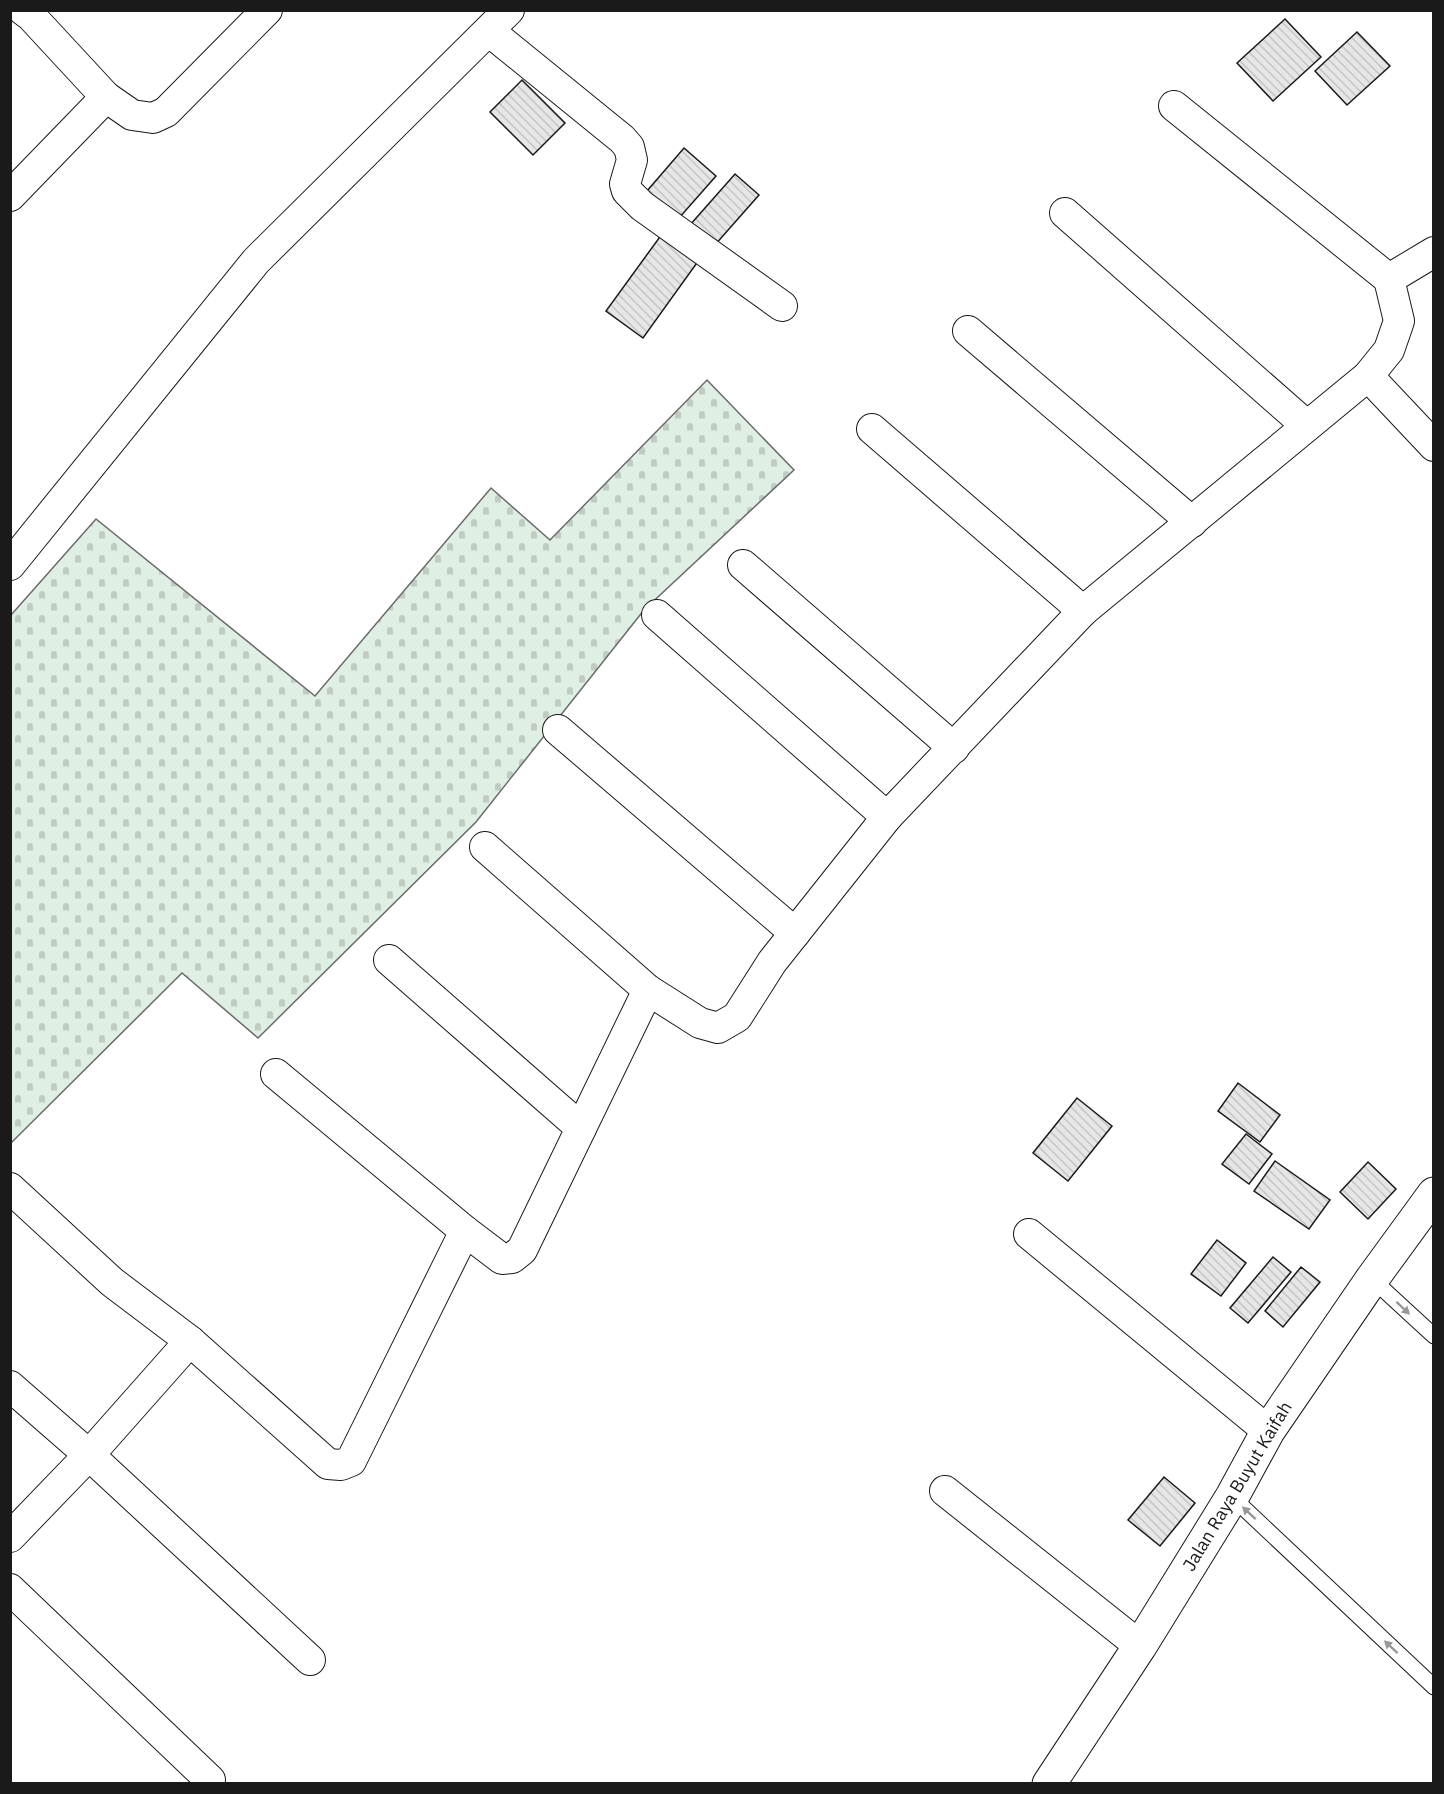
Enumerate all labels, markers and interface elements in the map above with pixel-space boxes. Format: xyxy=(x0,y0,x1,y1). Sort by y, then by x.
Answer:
one-way arrow xyxy=(1395,1300,1409,1314)
street label: Jalan Raya Buyut Kaifah xyxy=(1177,1397,1297,1575)
one-way arrow xyxy=(1241,1506,1256,1520)
one-way arrow xyxy=(1384,1640,1398,1654)

